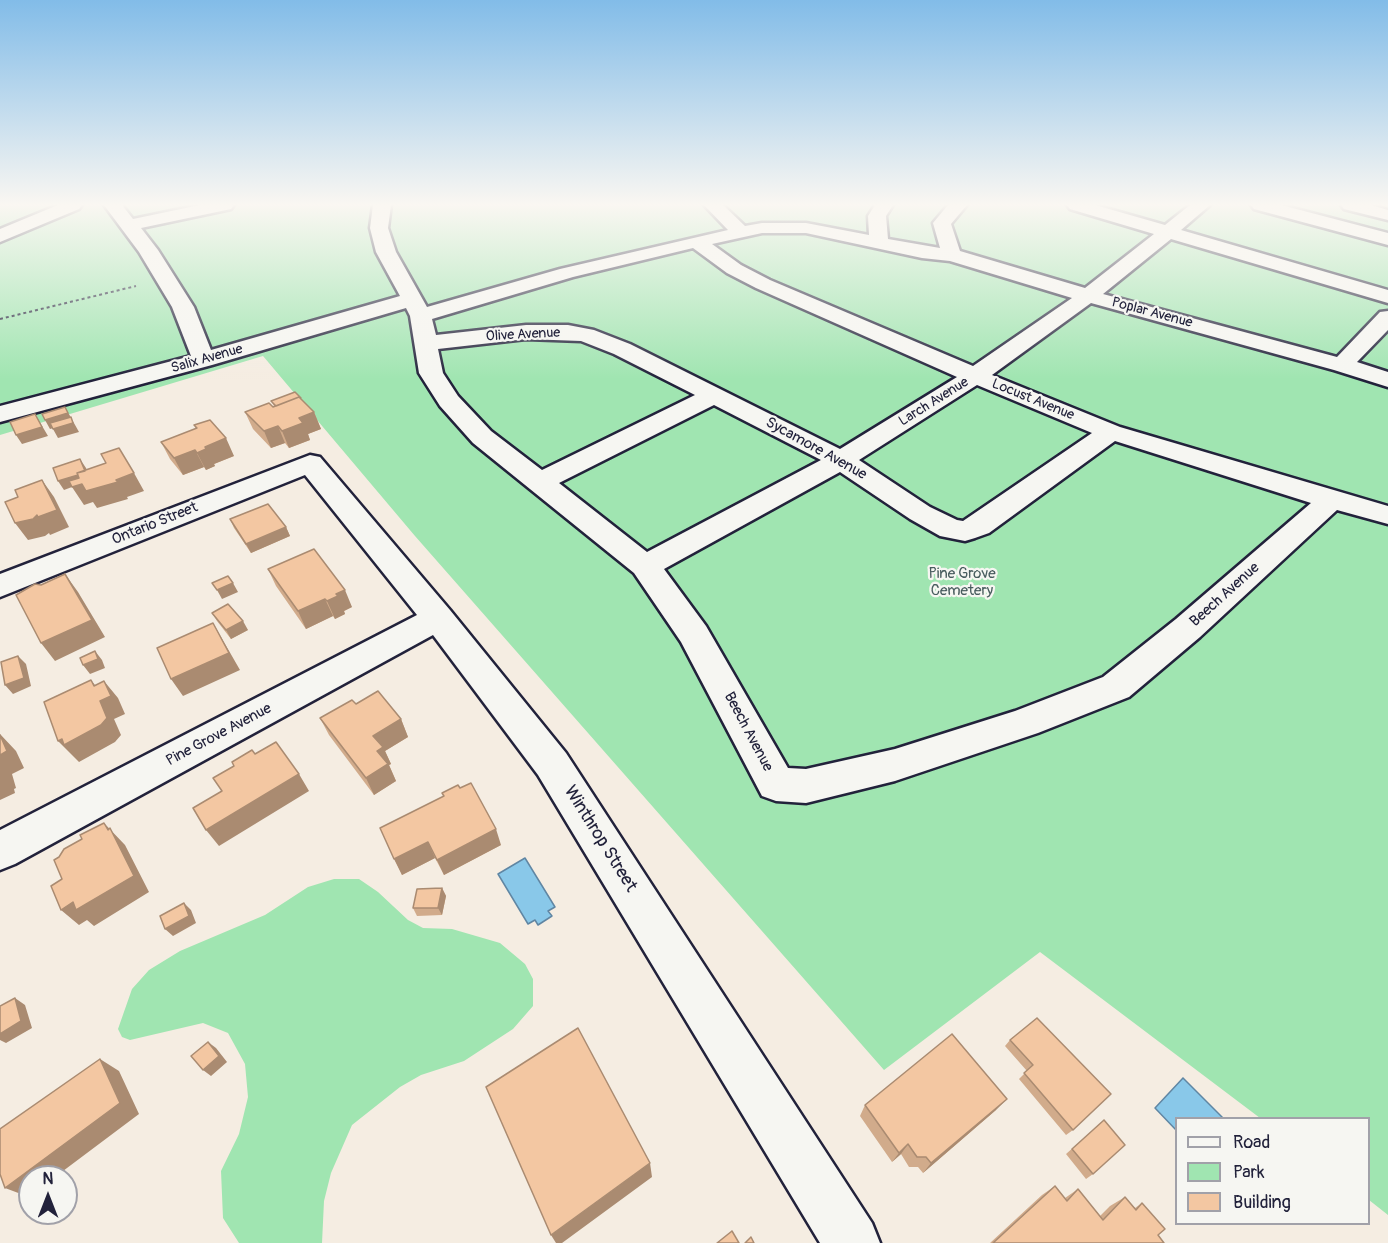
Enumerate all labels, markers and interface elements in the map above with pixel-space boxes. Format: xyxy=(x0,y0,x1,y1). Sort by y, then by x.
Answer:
street label: Poplar Avenue xyxy=(1110,294,1194,332)
street label: Olive Avenue xyxy=(485,325,561,345)
street label: Salix Avenue xyxy=(169,341,245,377)
street label: Larch Avenue xyxy=(896,374,972,430)
street label: Locust Avenue xyxy=(989,376,1077,424)
street label: Sycamore Avenue xyxy=(762,414,870,484)
street label: Ontario Street xyxy=(109,499,201,549)
street label: Beech Avenue xyxy=(1187,559,1263,631)
park label: Pine Grove Cemetery xyxy=(928,565,996,600)
street label: Beech Avenue xyxy=(720,689,776,775)
street label: Pine Grove Avenue xyxy=(163,700,275,770)
street label: Winthrop Street xyxy=(559,782,641,896)
legend xyxy=(1175,1117,1370,1225)
text: Road xyxy=(1233,1131,1270,1154)
text: Park xyxy=(1233,1161,1265,1184)
north arrow xyxy=(18,1165,78,1225)
text: N xyxy=(43,1169,53,1189)
text: Building xyxy=(1233,1191,1291,1214)

